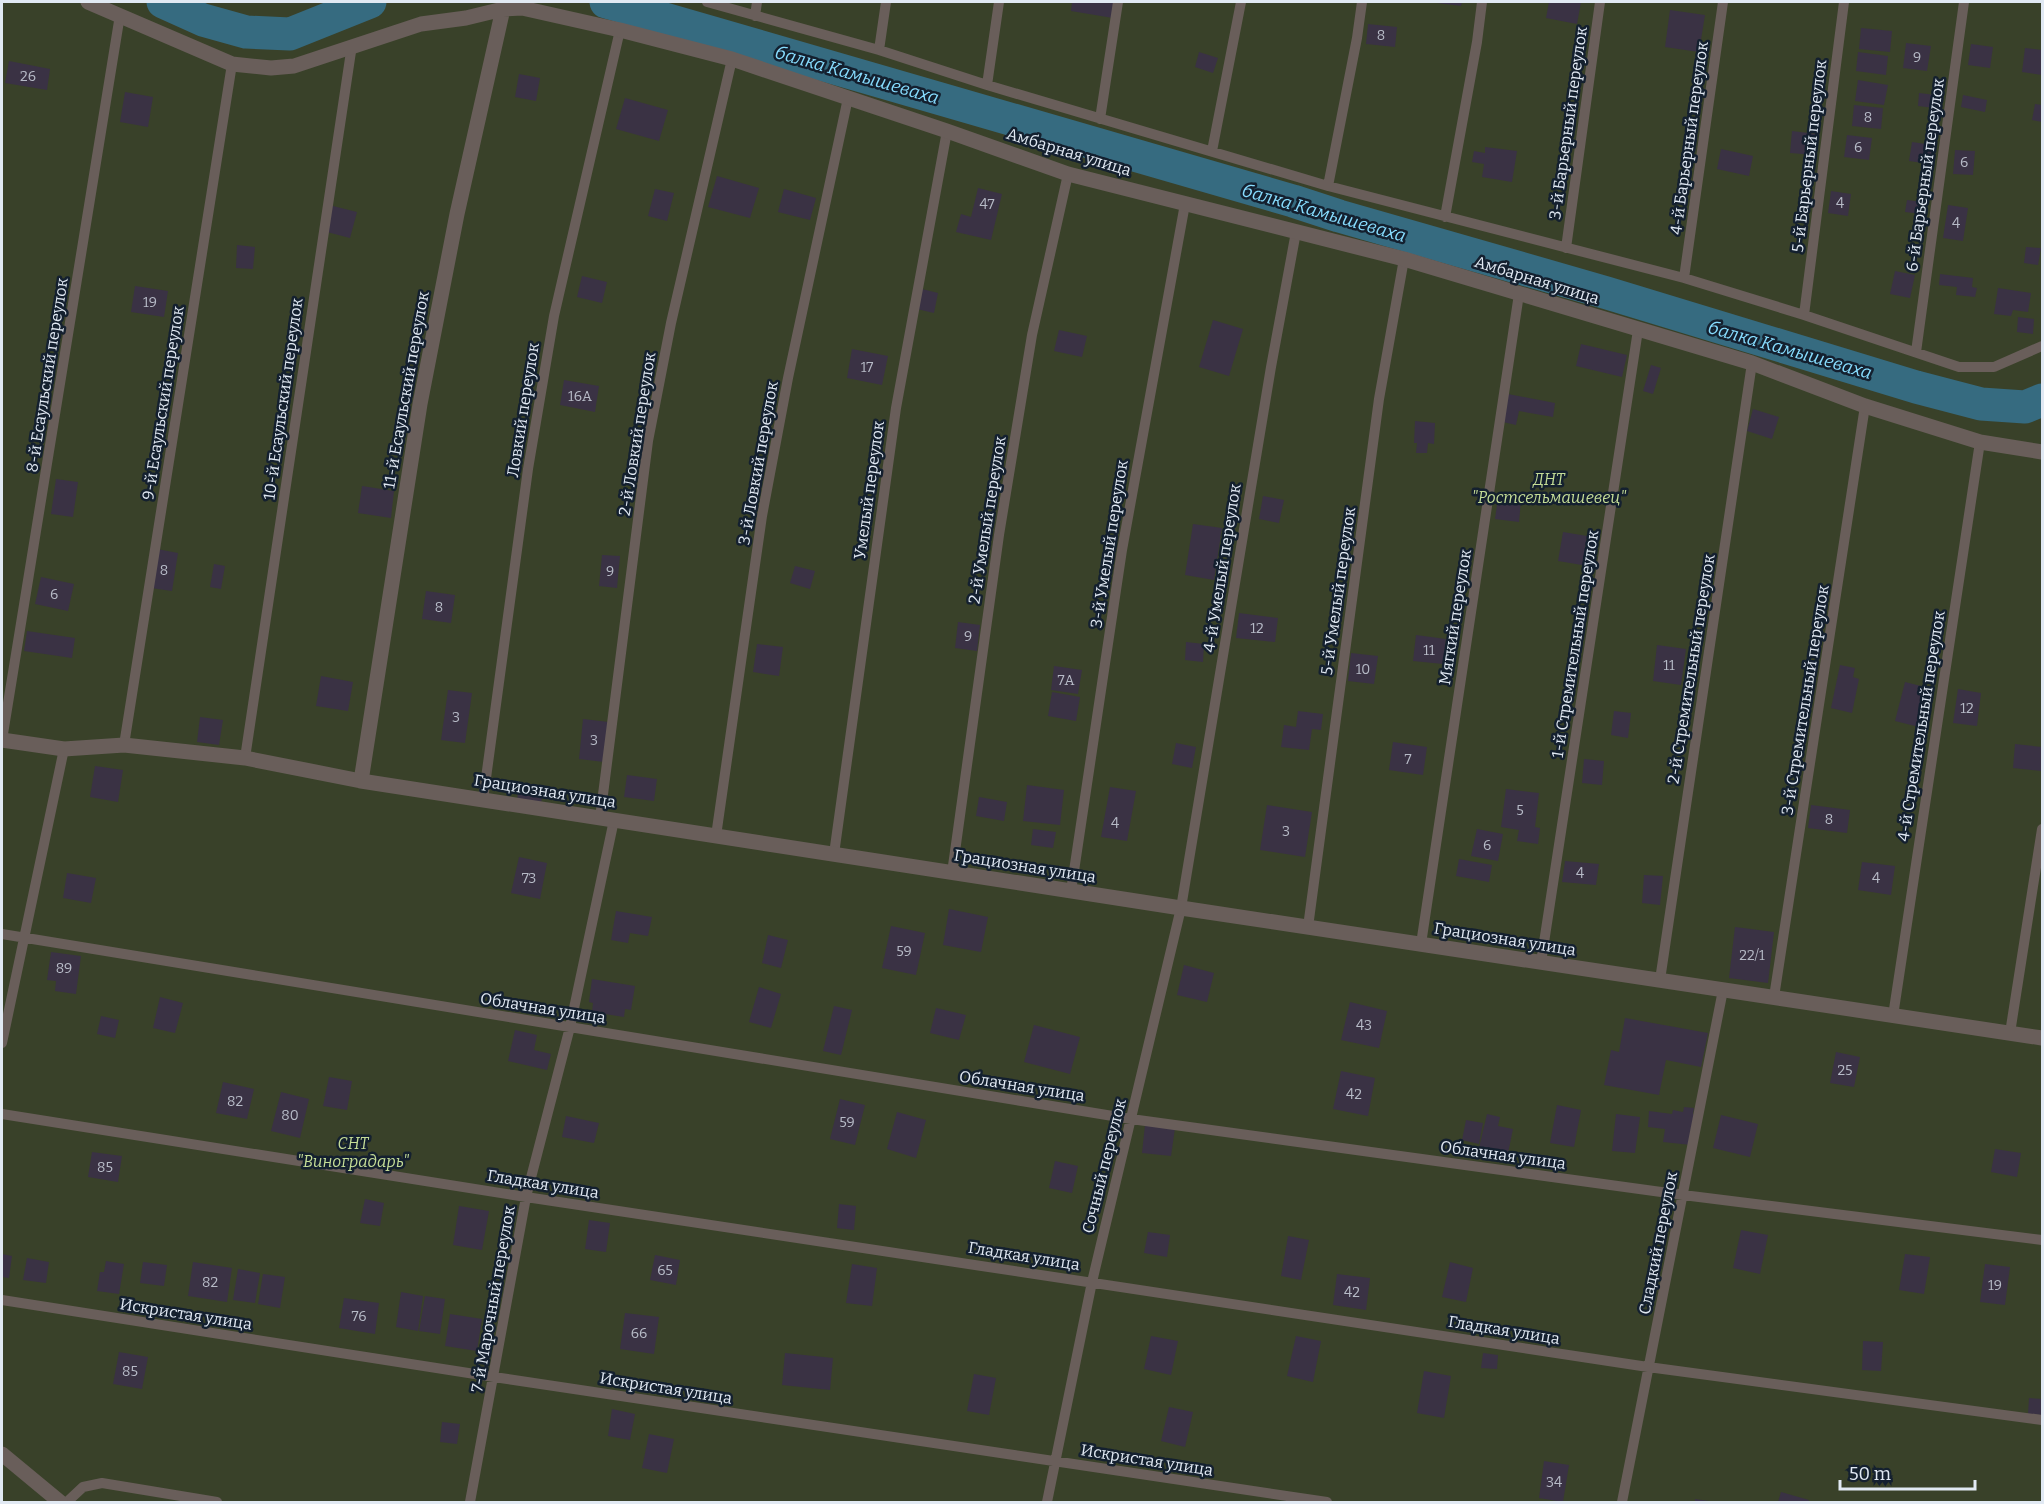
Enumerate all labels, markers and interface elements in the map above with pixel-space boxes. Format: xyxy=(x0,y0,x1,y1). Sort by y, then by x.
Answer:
street label: 3-й Барьерный переулок xyxy=(1545,25,1591,221)
house number: 8 xyxy=(1377,27,1385,44)
street label: 4-й Барьерный переулок xyxy=(1666,40,1712,236)
water label: балка Камышеваха xyxy=(772,41,942,109)
house number: 9 xyxy=(1913,49,1921,66)
street label: 5-й Барьерный переулок xyxy=(1788,58,1830,254)
house number: 26 xyxy=(20,68,36,85)
street label: 6-й Барьерный переулок xyxy=(1902,77,1948,273)
house number: 8 xyxy=(1864,109,1872,126)
street label: Амбарная улица xyxy=(1004,124,1134,180)
house number: 6 xyxy=(1854,139,1862,156)
house number: 6 xyxy=(1960,154,1968,171)
water label: балка Камышеваха xyxy=(1239,179,1409,247)
house number: 4 xyxy=(1836,195,1844,212)
house number: 47 xyxy=(979,196,995,213)
house number: 4 xyxy=(1952,215,1960,232)
street label: Амбарная улица xyxy=(1472,252,1602,308)
street label: 8-й Есаульский переулок xyxy=(22,276,72,474)
street label: 11-й Есаульский переулок xyxy=(379,289,433,490)
house number: 19 xyxy=(143,294,157,311)
street label: 10-й Есаульский переулок xyxy=(259,296,307,501)
street label: 9-й Есаульский переулок xyxy=(138,304,188,501)
water label: балка Камышеваха xyxy=(1705,316,1875,384)
street label: Ловкий переулок xyxy=(503,341,543,479)
street label: 2-й Ловкий переулок xyxy=(615,350,659,517)
house number: 17 xyxy=(861,359,873,376)
street label: 3-й Ловкий переулок xyxy=(734,379,782,546)
house number: 16А xyxy=(568,388,592,405)
street label: Умелый переулок xyxy=(850,419,888,561)
street label: 2-й Умелый переулок xyxy=(964,434,1010,605)
street label: 3-й Умелый переулок xyxy=(1086,458,1132,629)
park label: ДНТ "Ростсельмашевец" xyxy=(1472,470,1627,507)
street label: 4-й Умелый переулок xyxy=(1199,482,1245,654)
street label: 5-й Умелый переулок xyxy=(1317,505,1359,676)
street label: 1-й Стремительный переулок xyxy=(1548,528,1602,759)
street label: Мягкий переулок xyxy=(1435,547,1475,686)
street label: 2-й Стремительный переулок xyxy=(1663,552,1719,785)
house number: 8 xyxy=(160,562,168,579)
house number: 9 xyxy=(606,563,614,580)
street label: 3-й Стремительный переулок xyxy=(1777,583,1833,816)
house number: 6 xyxy=(50,586,58,603)
house number: 8 xyxy=(435,599,443,616)
street label: 4-й Стремительный переулок xyxy=(1893,609,1949,843)
house number: 12 xyxy=(1250,620,1264,637)
house number: 9 xyxy=(964,628,972,645)
house number: 11 xyxy=(1423,642,1435,659)
house number: 11 xyxy=(1663,657,1675,674)
house number: 10 xyxy=(1356,661,1370,678)
house number: 7А xyxy=(1058,672,1075,689)
house number: 12 xyxy=(1960,700,1974,717)
house number: 3 xyxy=(452,709,460,726)
house number: 3 xyxy=(590,732,598,749)
house number: 7 xyxy=(1404,751,1412,768)
street label: Грациозная улица xyxy=(473,770,618,812)
house number: 5 xyxy=(1516,802,1524,819)
house number: 8 xyxy=(1825,811,1833,828)
house number: 4 xyxy=(1111,815,1119,832)
house number: 3 xyxy=(1282,823,1290,840)
house number: 6 xyxy=(1483,837,1491,854)
street label: Грациозная улица xyxy=(953,845,1098,887)
house number: 4 xyxy=(1576,865,1584,882)
house number: 73 xyxy=(522,870,536,887)
house number: 4 xyxy=(1872,870,1880,887)
street label: Грациозная улица xyxy=(1433,918,1578,960)
house number: 59 xyxy=(896,943,912,960)
house number: 22/1 xyxy=(1739,947,1765,964)
house number: 89 xyxy=(56,960,72,977)
street label: Облачная улица xyxy=(479,989,607,1027)
house number: 43 xyxy=(1356,1017,1372,1034)
house number: 25 xyxy=(1837,1062,1853,1079)
street label: Облачная улица xyxy=(958,1067,1086,1105)
house number: 42 xyxy=(1346,1086,1362,1103)
house number: 82 xyxy=(227,1093,243,1110)
street label: Сочный переулок xyxy=(1078,1096,1130,1235)
house number: 80 xyxy=(281,1107,299,1124)
house number: 59 xyxy=(839,1114,855,1131)
park label: СНТ "Виноградарь" xyxy=(297,1134,410,1171)
street label: Облачная улица xyxy=(1439,1137,1567,1173)
house number: 85 xyxy=(97,1159,113,1176)
street label: Гладкая улица xyxy=(486,1166,600,1202)
street label: Сладкий переулок xyxy=(1635,1169,1681,1316)
street label: 7-й Марочный переулок xyxy=(467,1204,519,1394)
street label: Гладкая улица xyxy=(967,1238,1081,1274)
house number: 65 xyxy=(657,1262,673,1279)
house number: 82 xyxy=(202,1274,218,1291)
house number: 19 xyxy=(1988,1277,2002,1294)
house number: 42 xyxy=(1344,1284,1360,1301)
street label: Искристая улица xyxy=(118,1294,254,1334)
house number: 76 xyxy=(351,1308,367,1325)
street label: Гладкая улица xyxy=(1447,1312,1561,1348)
house number: 66 xyxy=(631,1325,647,1342)
house number: 85 xyxy=(122,1363,138,1380)
street label: Искристая улица xyxy=(598,1368,734,1408)
street label: Искристая улица xyxy=(1079,1440,1215,1480)
scale bar xyxy=(1840,1453,1975,1491)
text: 50 m xyxy=(1849,1463,1891,1485)
house number: 34 xyxy=(1546,1474,1562,1491)

